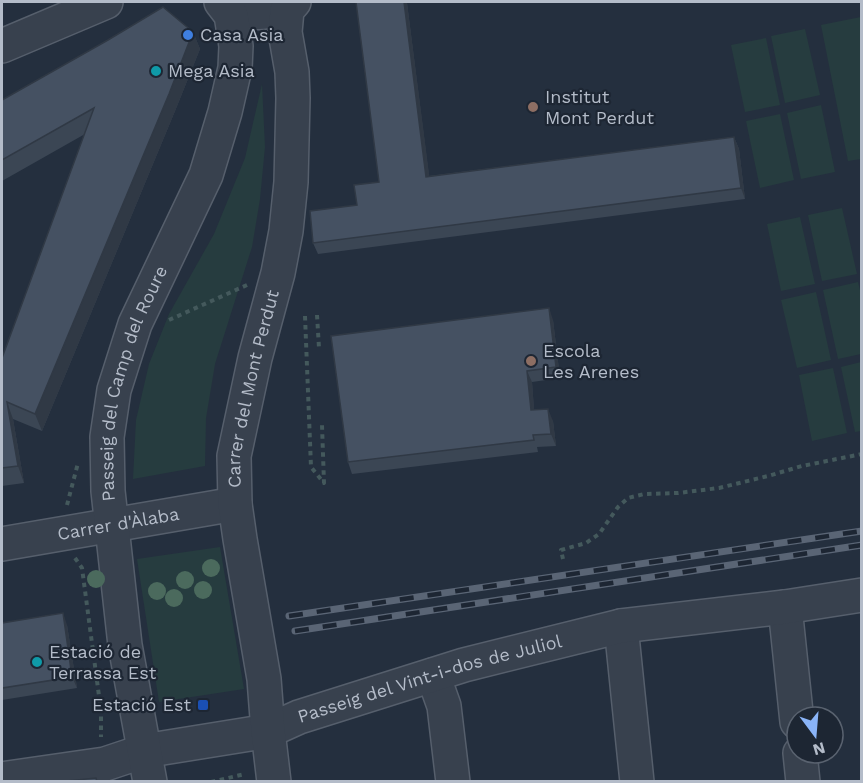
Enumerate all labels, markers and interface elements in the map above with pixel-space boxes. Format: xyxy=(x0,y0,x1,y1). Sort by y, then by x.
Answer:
place label: Casa Asia xyxy=(200,24,283,45)
marker: Casa Asia xyxy=(181,28,195,42)
place label: Mega Asia xyxy=(168,60,255,81)
marker: Mega Asia xyxy=(149,64,163,78)
place label: Institut Mont Perdut xyxy=(545,86,654,128)
marker: Institut Mont Perdut xyxy=(526,100,540,114)
street label: Passeig del Camp del Roure xyxy=(96,262,171,503)
street label: Carrer del Mont Perdut xyxy=(223,287,283,488)
place label: Escola Les Arenes xyxy=(543,340,639,382)
marker: Escola Les Arenes xyxy=(524,354,538,368)
street label: Carrer d'Àlaba xyxy=(56,503,181,544)
street label: Passeig del Vint-i-dos de Juliol xyxy=(295,630,564,727)
place label: Estació de Terrassa Est xyxy=(49,641,157,683)
marker: Estació de Terrassa Est xyxy=(30,655,44,669)
place label: Estació Est xyxy=(92,694,191,715)
marker: Estació Est xyxy=(196,698,210,712)
north arrow xyxy=(785,705,845,765)
text: N xyxy=(811,738,827,760)

